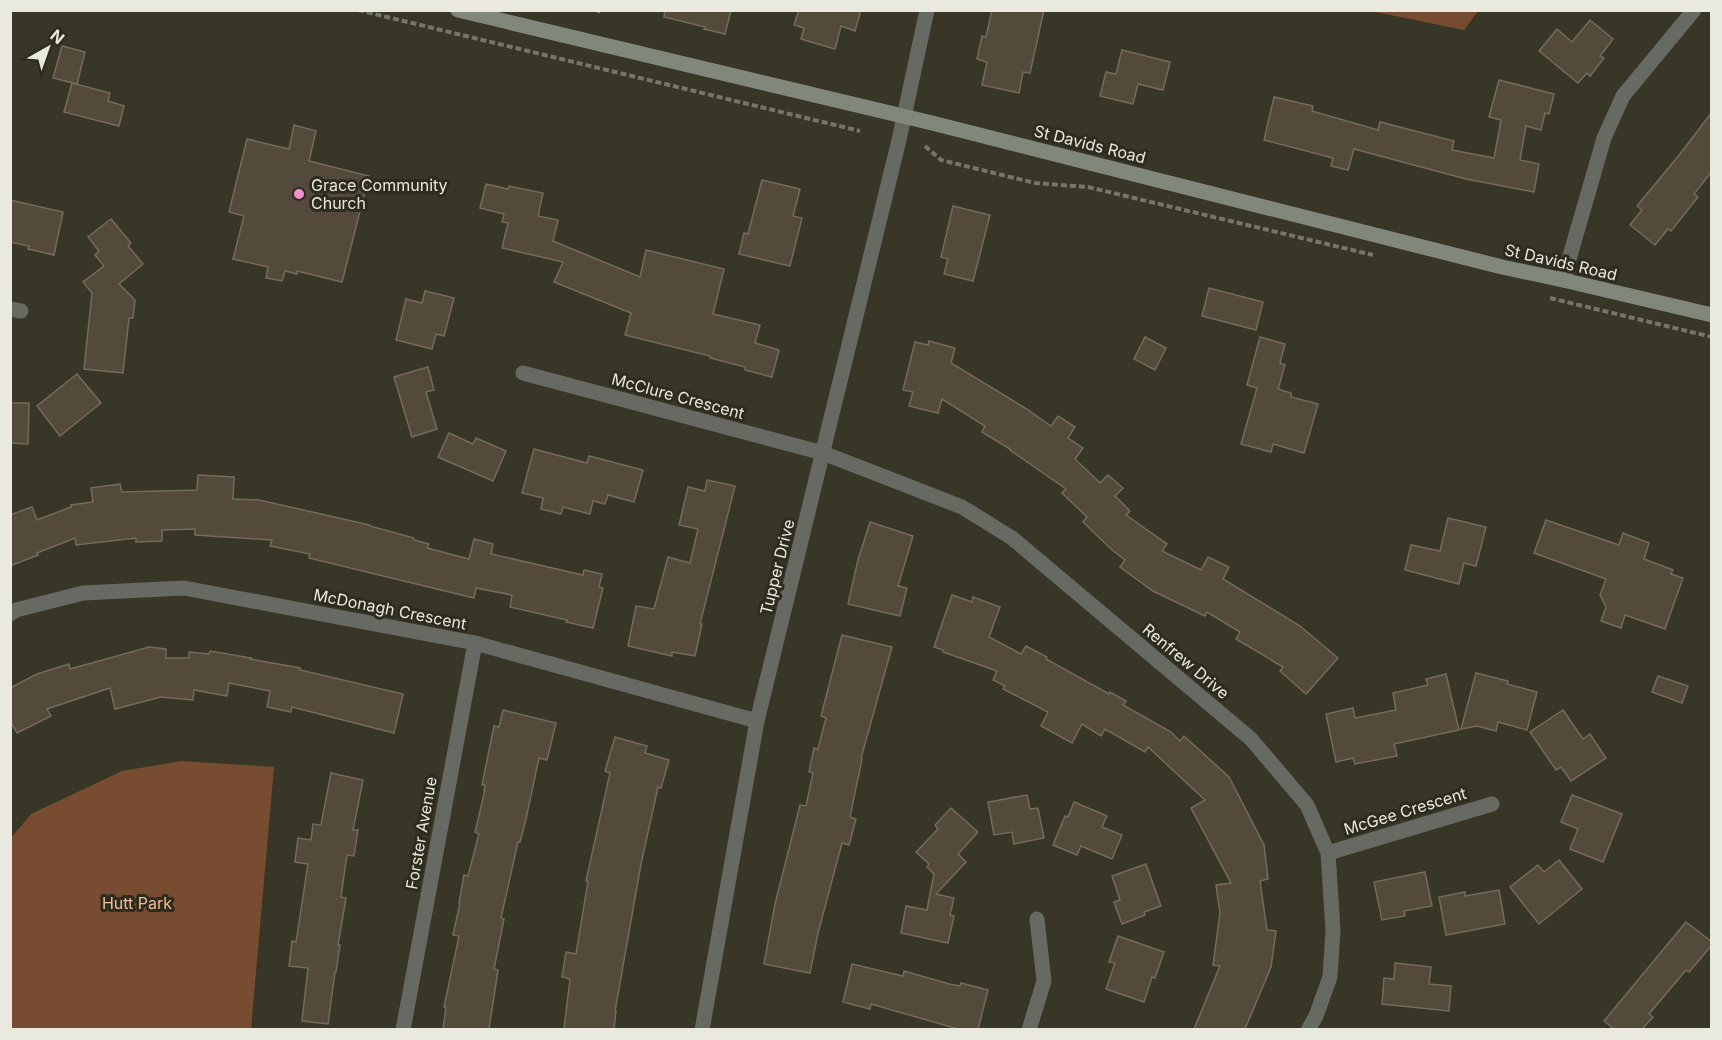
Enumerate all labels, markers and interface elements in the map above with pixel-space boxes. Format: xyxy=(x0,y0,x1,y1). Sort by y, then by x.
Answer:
north arrow xyxy=(18,18,78,78)
text: N xyxy=(47,25,69,48)
street label: St Davids Road xyxy=(1032,120,1148,168)
place label: Grace Community Church xyxy=(311,175,448,213)
marker: Grace Community Church xyxy=(292,187,306,201)
street label: St Davids Road xyxy=(1503,239,1619,285)
street label: McClure Crescent xyxy=(609,369,747,423)
street label: Tupper Drive xyxy=(755,517,799,617)
street label: McDonagh Crescent xyxy=(312,584,468,634)
street label: Renfrew Drive xyxy=(1139,619,1233,703)
street label: Forster Avenue xyxy=(401,775,441,891)
street label: McGee Crescent xyxy=(1341,783,1469,839)
park label: Hutt Park xyxy=(102,893,172,913)

